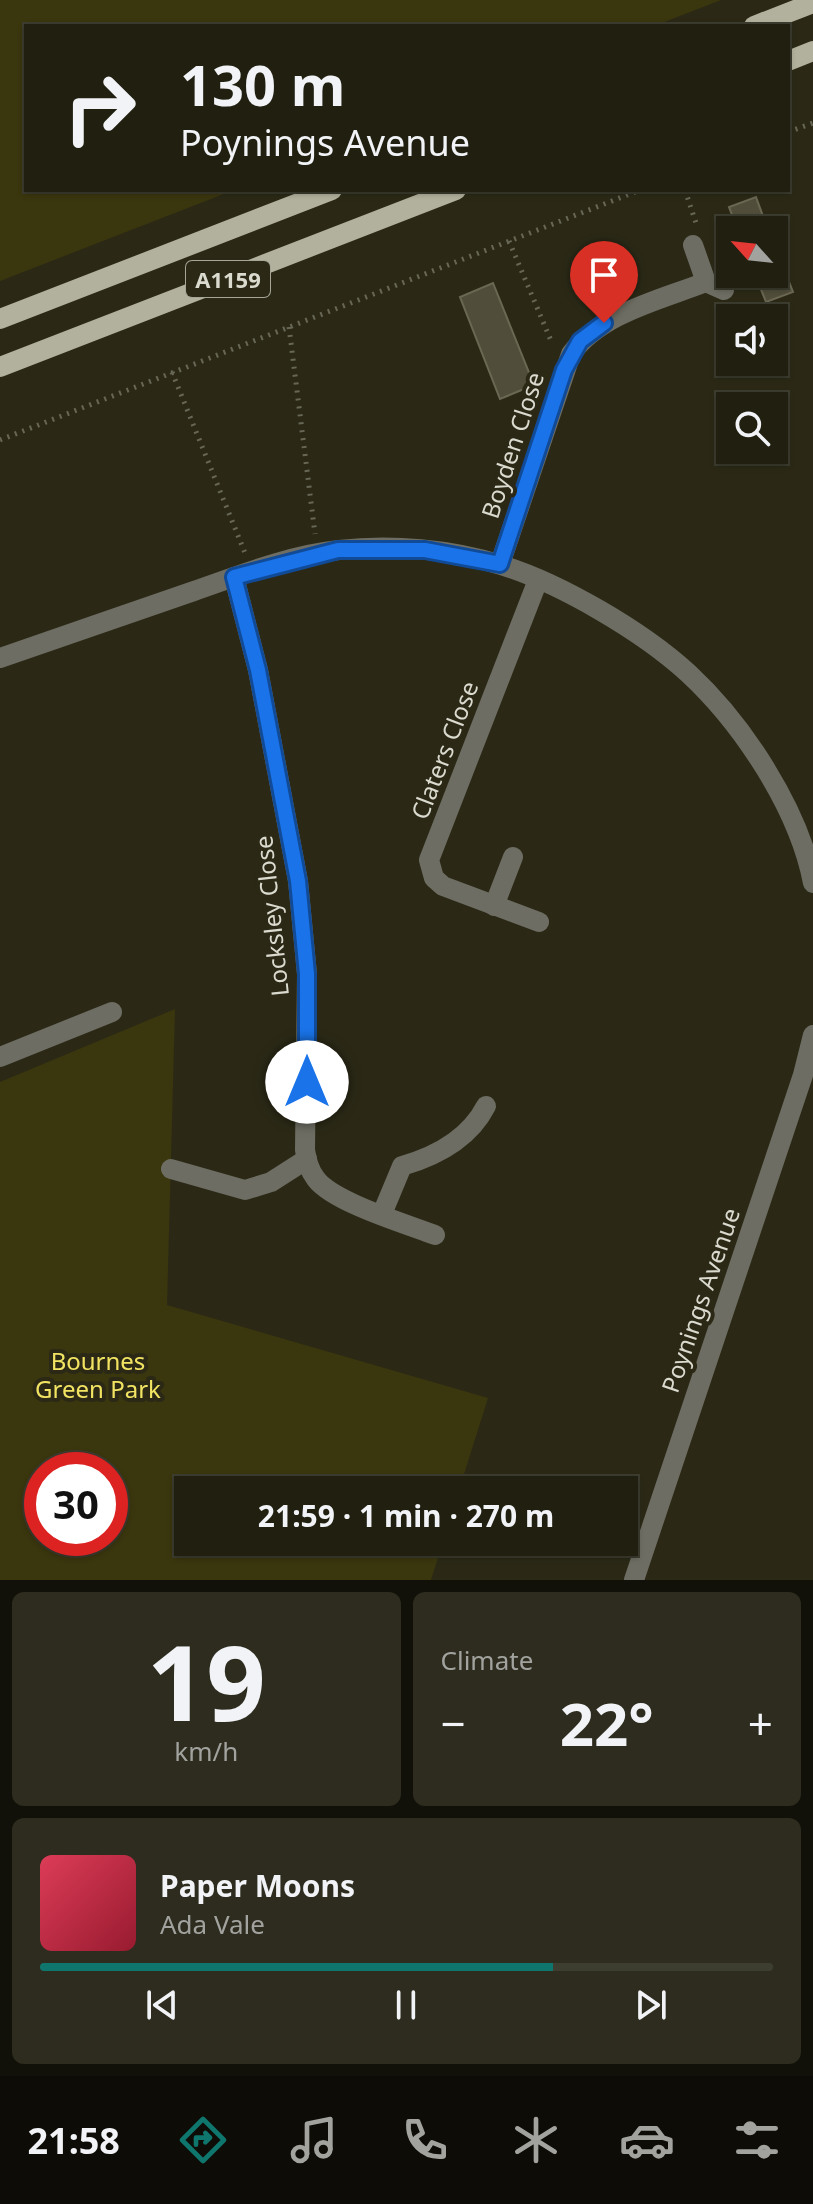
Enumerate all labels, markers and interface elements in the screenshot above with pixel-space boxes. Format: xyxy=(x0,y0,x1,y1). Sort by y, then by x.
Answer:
text: 130 m xyxy=(180,46,345,122)
icon: right xyxy=(48,56,152,160)
text: Poynings Avenue xyxy=(180,118,470,167)
north arrow xyxy=(716,216,788,288)
map controls xyxy=(716,216,788,464)
pin xyxy=(570,241,638,323)
icon: arrive xyxy=(582,253,626,297)
road number: A1159 xyxy=(186,261,270,297)
button: sound xyxy=(716,304,788,376)
street label: Boyden Close xyxy=(473,368,551,522)
button: search xyxy=(716,392,788,464)
street label: Claters Close xyxy=(403,676,485,824)
street label: Locksley Close xyxy=(246,834,296,998)
position arrow xyxy=(265,1040,349,1124)
street label: Poynings Avenue xyxy=(653,1203,747,1397)
park label: Bournes Green Park xyxy=(35,1344,161,1405)
speed limit sign: 30 xyxy=(24,1452,128,1556)
text: 21:59 · 1 min · 270 m xyxy=(258,1495,554,1536)
text: 19 xyxy=(147,1610,266,1751)
text: Climate xyxy=(441,1642,533,1678)
text: 22° xyxy=(560,1682,654,1764)
text: − xyxy=(441,1693,466,1753)
text: + xyxy=(748,1693,773,1753)
text: km/h xyxy=(174,1733,238,1769)
text: Paper Moons xyxy=(160,1865,355,1906)
text: Ada Vale xyxy=(160,1906,265,1942)
icon: previous xyxy=(140,1983,184,2027)
icon: pause xyxy=(384,1983,428,2027)
icon: next xyxy=(629,1983,673,2027)
icon: directions xyxy=(175,2112,231,2168)
icon: music xyxy=(286,2112,342,2168)
icon: phone xyxy=(397,2112,453,2168)
icon: climate xyxy=(508,2112,564,2168)
icon: car xyxy=(619,2112,675,2168)
icon: filters xyxy=(729,2112,785,2168)
text: 21:58 xyxy=(27,2116,120,2165)

